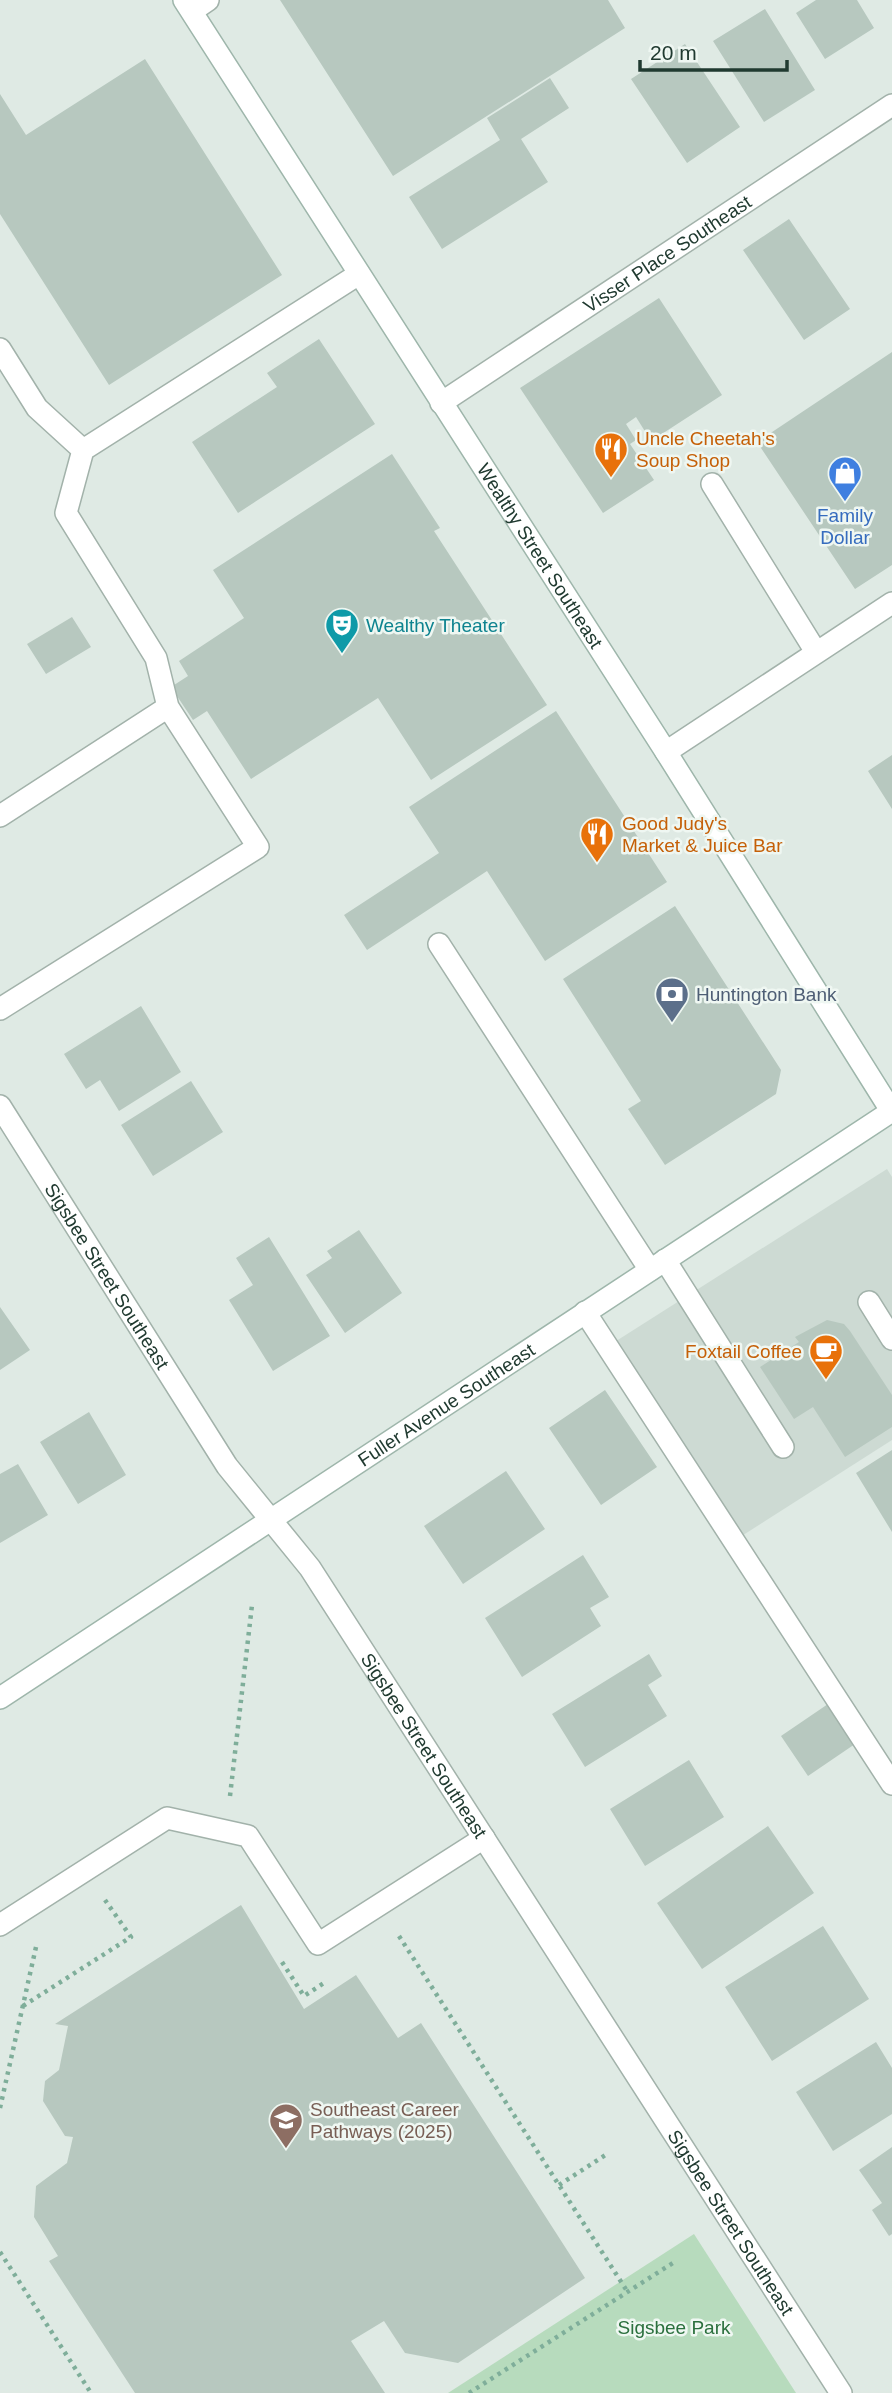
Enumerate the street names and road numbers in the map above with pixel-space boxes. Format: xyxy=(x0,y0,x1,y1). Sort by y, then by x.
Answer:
street label: Visser Place Southeast xyxy=(579,190,755,316)
street label: Wealthy Street Southeast xyxy=(473,459,607,653)
street label: Sigsbee Street Southeast xyxy=(41,1179,174,1373)
street label: Fuller Avenue Southeast xyxy=(354,1338,539,1470)
street label: Sigsbee Street Southeast xyxy=(357,1649,492,1842)
street label: Sigsbee Street Southeast xyxy=(664,2126,799,2319)

